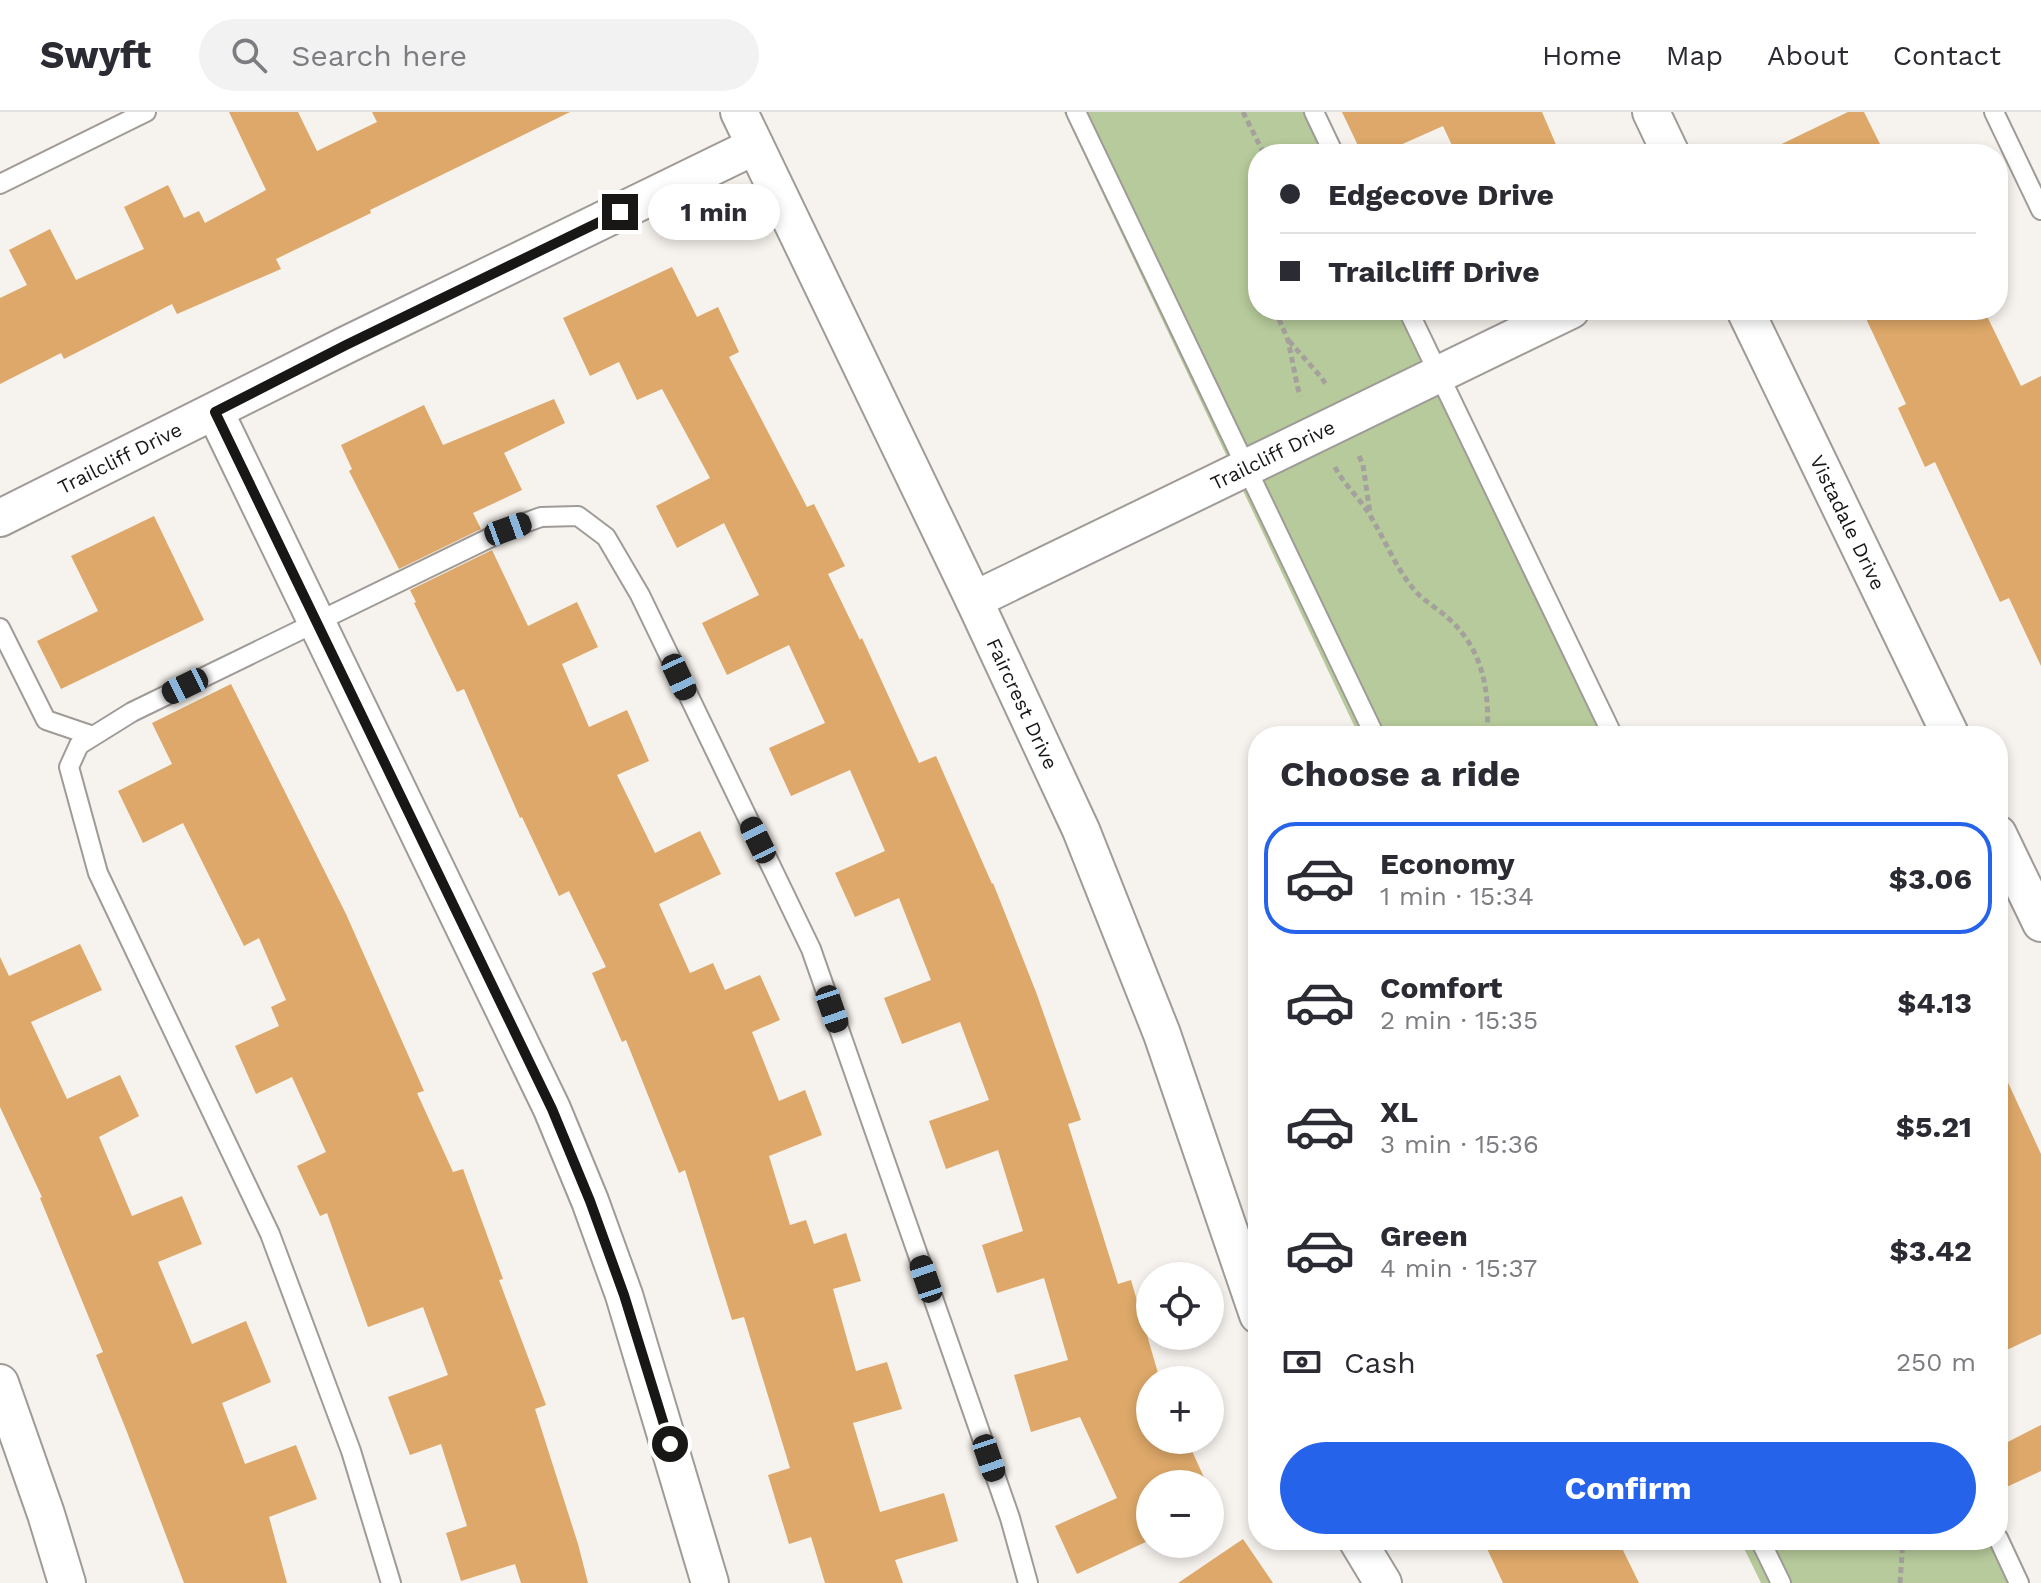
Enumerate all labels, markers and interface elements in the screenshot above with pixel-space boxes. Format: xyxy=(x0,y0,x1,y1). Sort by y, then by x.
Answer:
search box xyxy=(199,19,759,91)
text: Swyft xyxy=(40,33,151,77)
icon: search xyxy=(227,33,271,77)
text: Search here xyxy=(291,38,467,73)
text: Home xyxy=(1542,39,1622,72)
text: Map xyxy=(1666,39,1723,72)
text: About xyxy=(1767,39,1849,72)
text: Contact xyxy=(1893,39,2001,72)
text: Edgecove Drive xyxy=(1328,177,1554,212)
callout: 1 min xyxy=(648,184,780,240)
route end xyxy=(602,194,638,230)
text: 1 min xyxy=(681,197,747,227)
text: Trailcliff Drive xyxy=(1328,254,1540,289)
street label: Trailcliff Drive xyxy=(1206,415,1339,495)
street label: Trailcliff Drive xyxy=(54,417,186,499)
street label: Vistadale Drive xyxy=(1805,451,1890,594)
car xyxy=(481,510,535,548)
street label: Faircrest Drive xyxy=(981,634,1063,773)
car xyxy=(658,650,700,704)
car xyxy=(158,665,212,707)
text: Choose a ride xyxy=(1280,753,1520,795)
car xyxy=(737,813,779,867)
icon: car xyxy=(1284,842,1356,914)
text: Economy xyxy=(1380,846,1515,881)
text: $3.06 xyxy=(1889,861,1972,896)
text: 1 min · 15:34 xyxy=(1380,881,1534,911)
icon: car xyxy=(1284,966,1356,1038)
text: Comfort xyxy=(1380,970,1502,1005)
car xyxy=(813,982,851,1036)
text: $4.13 xyxy=(1897,985,1972,1020)
text: 2 min · 15:35 xyxy=(1380,1005,1538,1035)
icon: car xyxy=(1284,1090,1356,1162)
text: XL xyxy=(1380,1094,1418,1129)
text: $5.21 xyxy=(1896,1109,1972,1144)
text: 3 min · 15:36 xyxy=(1380,1129,1539,1159)
icon: car xyxy=(1284,1214,1356,1286)
text: Green xyxy=(1380,1218,1468,1253)
text: $3.42 xyxy=(1890,1233,1972,1268)
car xyxy=(907,1252,945,1306)
text: 4 min · 15:37 xyxy=(1380,1253,1537,1283)
map controls xyxy=(1136,1262,1224,1558)
button: locate xyxy=(1136,1262,1224,1350)
icon: cash xyxy=(1280,1340,1324,1384)
text: Cash xyxy=(1344,1345,1416,1380)
text: 250 m xyxy=(1896,1347,1976,1377)
button: + xyxy=(1136,1366,1224,1454)
route start xyxy=(652,1426,688,1462)
car xyxy=(970,1431,1008,1485)
button: Confirm xyxy=(1280,1442,1976,1534)
button: − xyxy=(1136,1470,1224,1558)

